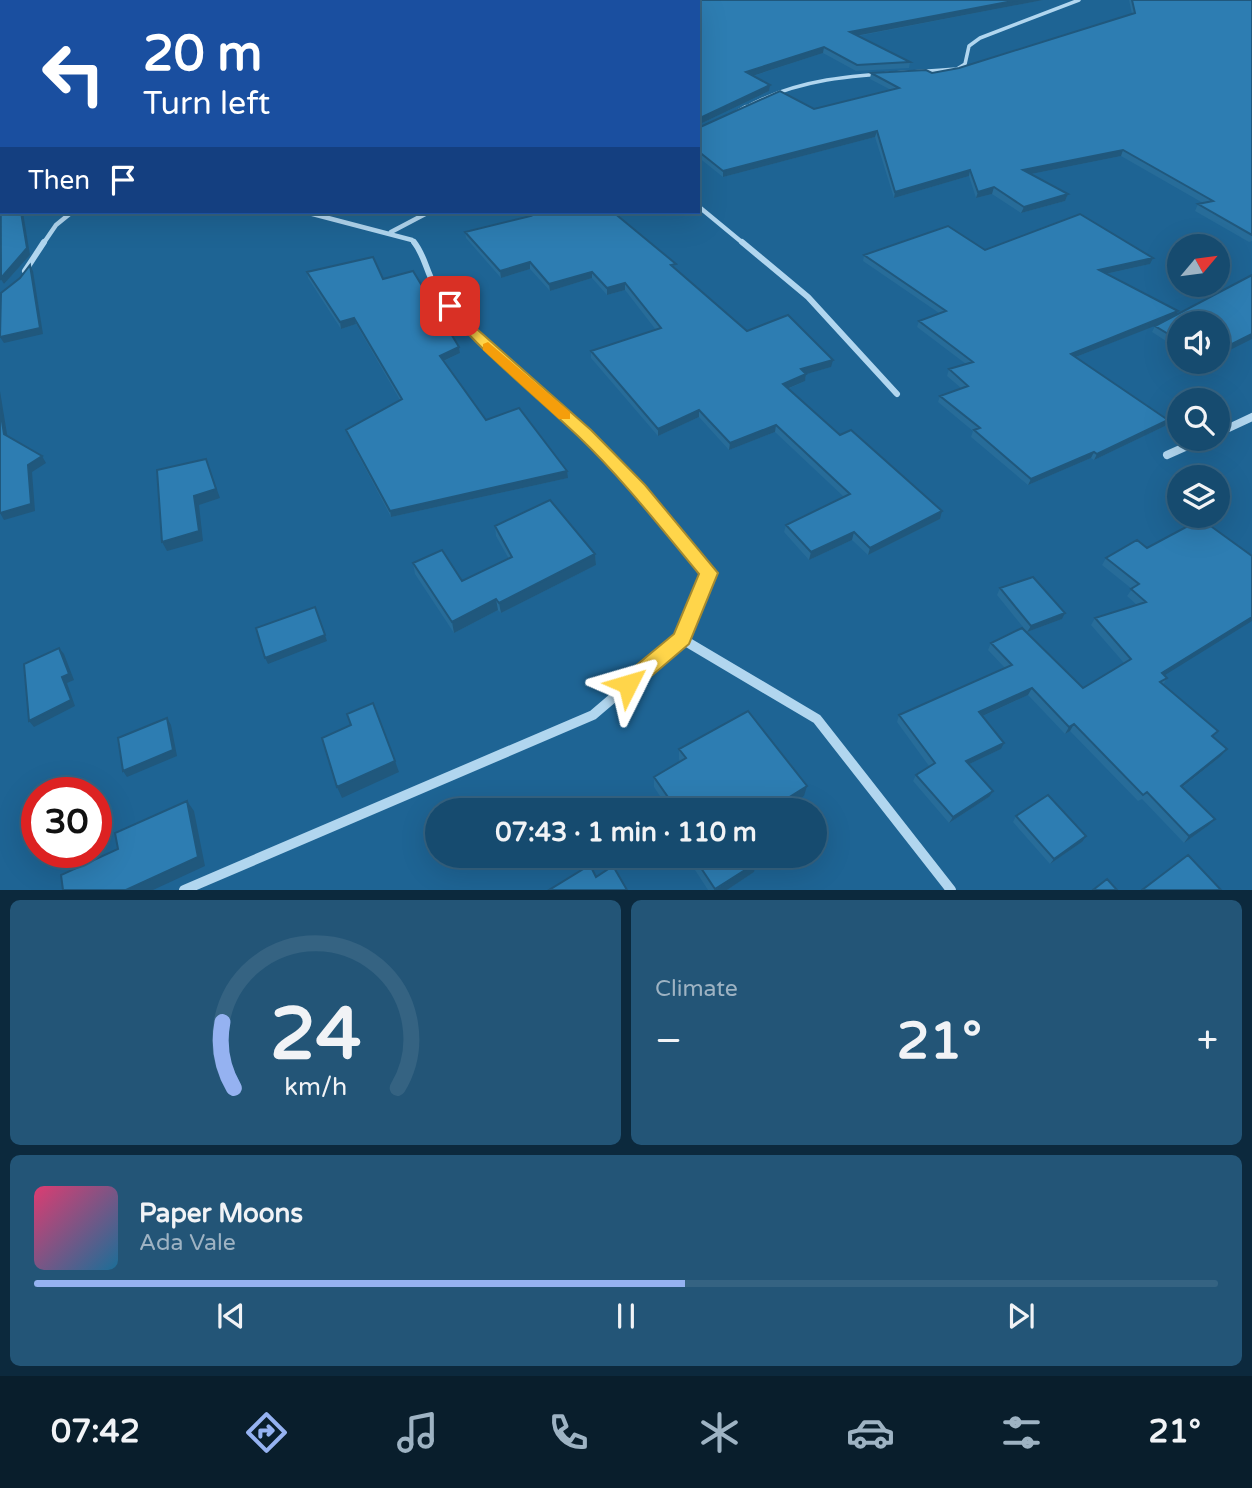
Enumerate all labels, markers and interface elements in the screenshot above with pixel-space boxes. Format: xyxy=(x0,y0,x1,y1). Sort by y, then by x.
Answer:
text: 20 m xyxy=(143,25,262,84)
icon: left xyxy=(28,28,119,119)
text: Turn left xyxy=(143,85,270,123)
icon: arrive xyxy=(104,161,142,199)
text: Then xyxy=(28,165,90,196)
north arrow xyxy=(1167,234,1230,298)
map controls xyxy=(1167,234,1230,528)
pin xyxy=(420,276,480,336)
icon: arrive xyxy=(431,287,469,325)
button: sound xyxy=(1167,311,1230,374)
button: search xyxy=(1167,388,1230,451)
button: layers xyxy=(1167,465,1230,528)
position arrow xyxy=(591,647,665,721)
speed limit sign: 30 xyxy=(21,777,112,868)
text: 07:43 · 1 min · 110 m xyxy=(495,817,757,848)
text: Climate xyxy=(655,975,738,1003)
text: 24 xyxy=(270,992,361,1080)
text: 21° xyxy=(897,1010,982,1073)
text: − xyxy=(655,1018,682,1064)
text: + xyxy=(1197,1018,1218,1064)
text: km/h xyxy=(284,1072,347,1102)
text: Paper Moons xyxy=(139,1198,303,1229)
text: Ada Vale xyxy=(139,1229,236,1257)
icon: previous xyxy=(212,1297,250,1335)
icon: pause xyxy=(607,1297,645,1335)
icon: next xyxy=(1002,1297,1040,1335)
icon: directions xyxy=(242,1408,291,1457)
icon: music xyxy=(393,1408,442,1457)
icon: phone xyxy=(544,1408,593,1457)
icon: climate xyxy=(695,1408,744,1457)
icon: car xyxy=(846,1408,895,1457)
icon: filters xyxy=(997,1408,1046,1457)
text: 07:42 xyxy=(51,1413,140,1451)
text: 21° xyxy=(1149,1413,1201,1451)

